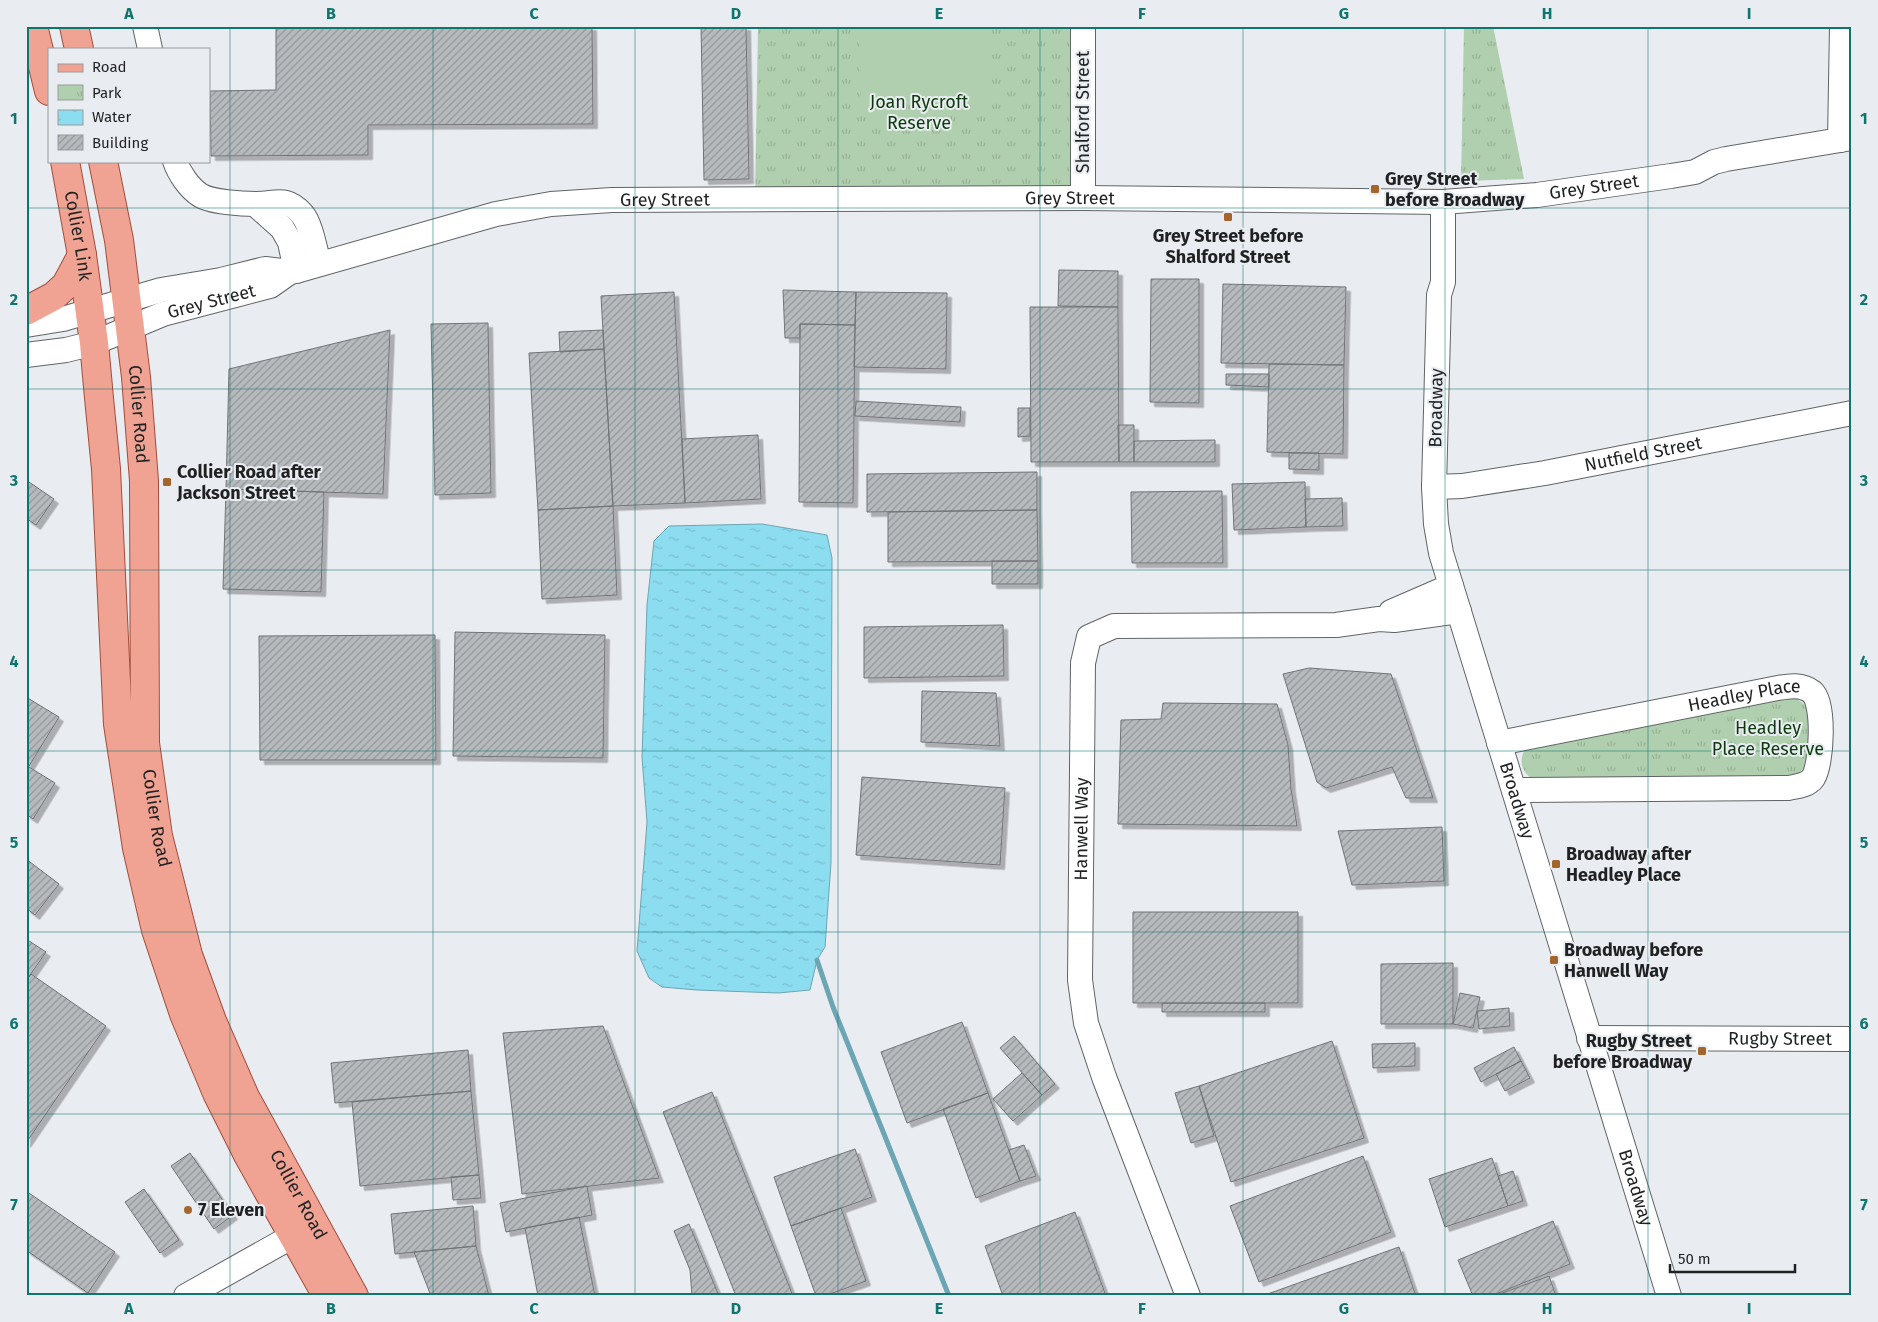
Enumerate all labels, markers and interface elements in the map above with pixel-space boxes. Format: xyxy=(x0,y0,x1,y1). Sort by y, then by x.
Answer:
text: A xyxy=(123,4,134,23)
text: B xyxy=(326,4,336,23)
text: C xyxy=(529,4,539,23)
text: D xyxy=(731,4,741,23)
text: E xyxy=(935,4,943,23)
text: F xyxy=(1138,4,1146,23)
text: G xyxy=(1339,4,1349,23)
text: H xyxy=(1542,4,1552,23)
text: I xyxy=(1747,4,1751,23)
legend xyxy=(48,48,210,162)
street label: Shalford Street xyxy=(1072,50,1094,173)
text: Road xyxy=(92,58,127,76)
text: Park xyxy=(92,84,122,102)
park label: Joan Rycroft Reserve xyxy=(870,91,969,134)
text: Water xyxy=(92,108,131,126)
text: 1 xyxy=(10,109,18,128)
text: 1 xyxy=(1860,109,1868,128)
text: Building xyxy=(92,134,148,152)
place label: Grey Street before Broadway xyxy=(1385,168,1525,211)
street label: Grey Street xyxy=(1548,170,1641,204)
marker: Grey Street before Broadway xyxy=(1369,183,1381,195)
street label: Grey Street xyxy=(1025,187,1116,209)
street label: Collier Link xyxy=(60,189,97,283)
street label: Grey Street xyxy=(620,189,710,211)
marker: Grey Street before Shalford Street xyxy=(1222,211,1234,223)
place label: Grey Street before Shalford Street xyxy=(1153,225,1303,268)
street label: Grey Street xyxy=(165,279,258,323)
text: 2 xyxy=(10,290,18,309)
text: 2 xyxy=(1860,290,1868,309)
street label: Collier Road xyxy=(124,364,154,464)
street label: Broadway xyxy=(1424,368,1448,448)
street label: Nutfield Street xyxy=(1583,432,1704,476)
place label: Collier Road after Jackson Street xyxy=(176,461,322,504)
text: 3 xyxy=(9,471,18,490)
text: 3 xyxy=(1859,471,1868,490)
marker: Collier Road after Jackson Street xyxy=(161,476,173,488)
text: 4 xyxy=(9,652,19,671)
text: 4 xyxy=(1859,652,1869,671)
street label: Headley Place xyxy=(1686,675,1801,716)
park label: Headley Place Reserve xyxy=(1712,717,1824,760)
street label: Broadway xyxy=(1495,759,1539,842)
street label: Collier Road xyxy=(138,768,176,869)
street label: Hanwell Way xyxy=(1070,777,1093,881)
text: 5 xyxy=(10,833,19,852)
text: 5 xyxy=(1860,833,1869,852)
place label: Broadway after Headley Place xyxy=(1566,843,1692,886)
marker: Broadway after Headley Place xyxy=(1550,858,1562,870)
place label: Broadway before Hanwell Way xyxy=(1564,939,1703,982)
marker: Broadway before Hanwell Way xyxy=(1548,954,1560,966)
text: 6 xyxy=(9,1014,19,1033)
text: 6 xyxy=(1859,1014,1869,1033)
street label: Rugby Street xyxy=(1728,1028,1832,1050)
place label: Rugby Street before Broadway xyxy=(1553,1030,1693,1073)
marker: Rugby Street before Broadway xyxy=(1696,1045,1708,1057)
street label: Collier Road xyxy=(265,1146,332,1243)
street label: Broadway xyxy=(1614,1146,1658,1229)
text: 7 xyxy=(10,1195,18,1214)
text: 7 xyxy=(1860,1195,1868,1214)
place label: 7 Eleven xyxy=(198,1199,264,1221)
marker: 7 Eleven xyxy=(182,1204,194,1216)
scale bar xyxy=(1670,1242,1796,1274)
text: 50 m xyxy=(1678,1250,1711,1268)
text: A xyxy=(123,1299,134,1318)
text: B xyxy=(326,1299,336,1318)
text: C xyxy=(529,1299,539,1318)
text: D xyxy=(731,1299,741,1318)
text: E xyxy=(935,1299,943,1318)
text: F xyxy=(1138,1299,1146,1318)
text: G xyxy=(1339,1299,1349,1318)
text: H xyxy=(1542,1299,1552,1318)
text: I xyxy=(1747,1299,1751,1318)

